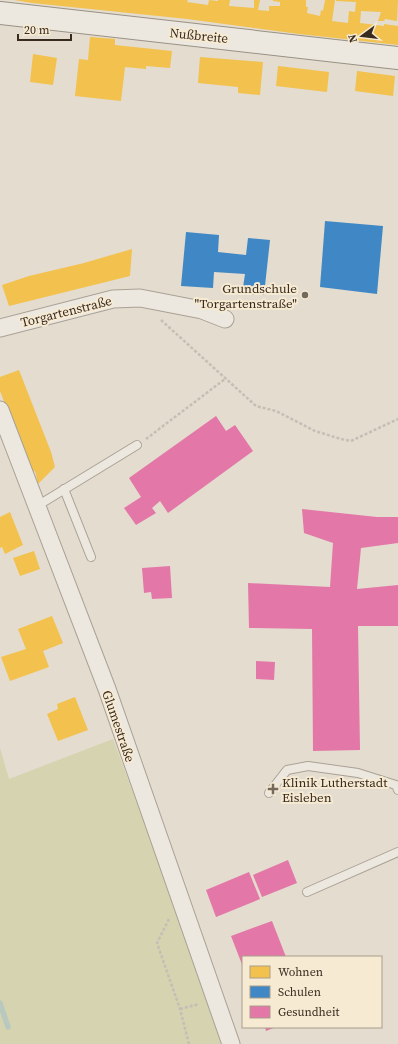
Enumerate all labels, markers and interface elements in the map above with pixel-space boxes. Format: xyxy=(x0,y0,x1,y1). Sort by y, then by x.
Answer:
scale bar xyxy=(18,16,71,42)
north arrow xyxy=(342,16,382,56)
text: 20 m xyxy=(24,22,50,38)
street label: Nußbreite xyxy=(169,24,229,47)
text: N xyxy=(345,33,361,44)
place label: Grundschule "Torgartenstraße" xyxy=(195,280,297,312)
marker: Grundschule "Torgartenstraße" xyxy=(300,290,310,300)
street label: Torgartenstraße xyxy=(19,292,114,331)
street label: Glumestraße xyxy=(98,688,139,765)
place label: Klinik Lutherstadt Eisleben xyxy=(282,774,388,806)
marker: Klinik Lutherstadt Eisleben xyxy=(267,783,279,795)
legend xyxy=(242,956,382,1028)
text: Wohnen xyxy=(278,964,323,980)
text: Schulen xyxy=(278,984,321,1000)
text: Gesundheit xyxy=(278,1004,339,1020)

